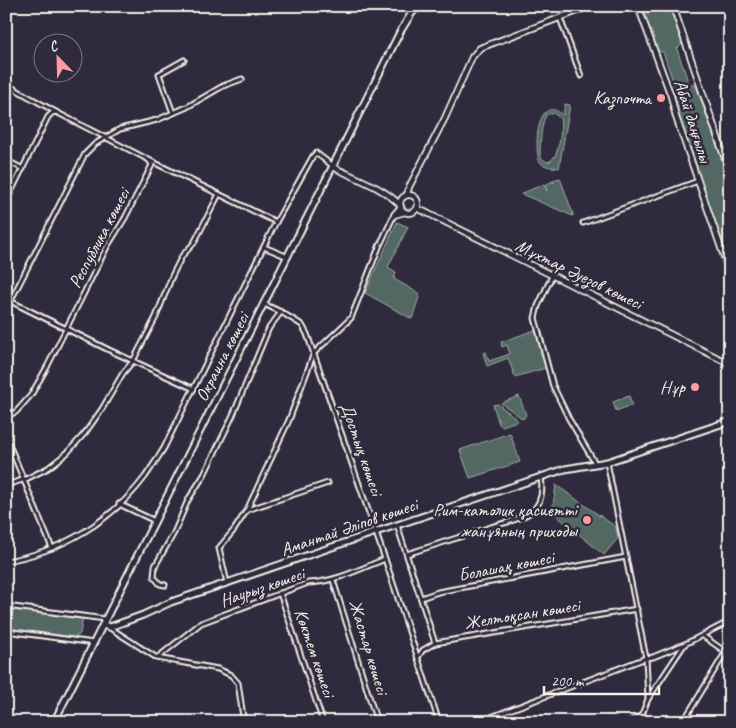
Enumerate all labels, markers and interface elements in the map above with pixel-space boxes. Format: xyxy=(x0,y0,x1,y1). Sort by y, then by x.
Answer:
north arrow xyxy=(32,32,82,82)
text: С xyxy=(47,36,62,56)
street label: Абай даңғылы xyxy=(669,77,717,167)
place label: Казпочта xyxy=(594,87,653,110)
marker: Казпочта xyxy=(655,92,667,104)
street label: Республика көшесі xyxy=(64,182,136,292)
street label: Мұхтар Әуезов көшесі xyxy=(512,234,648,316)
street label: Окраина көшесі xyxy=(190,307,255,405)
place label: Нұр xyxy=(660,376,686,398)
marker: Нұр xyxy=(689,381,701,393)
street label: Достық көшесі xyxy=(336,400,389,501)
street label: Амантай Әліпов көшесі xyxy=(278,492,423,561)
place label: Рим-католик қасиетті жанұяның приходы xyxy=(433,499,580,542)
marker: Рим-католик қасиетті жанұяның приходы xyxy=(581,514,593,526)
street label: Болашақ көшесі xyxy=(457,545,558,586)
street label: Наурыз көшесі xyxy=(217,561,310,613)
street label: Желтоқсан көшесі xyxy=(463,594,584,634)
street label: Жастар көшесі xyxy=(344,597,395,699)
street label: Көктем көшесі xyxy=(290,606,341,702)
scale bar xyxy=(544,663,658,695)
text: 200 m xyxy=(551,672,585,691)

